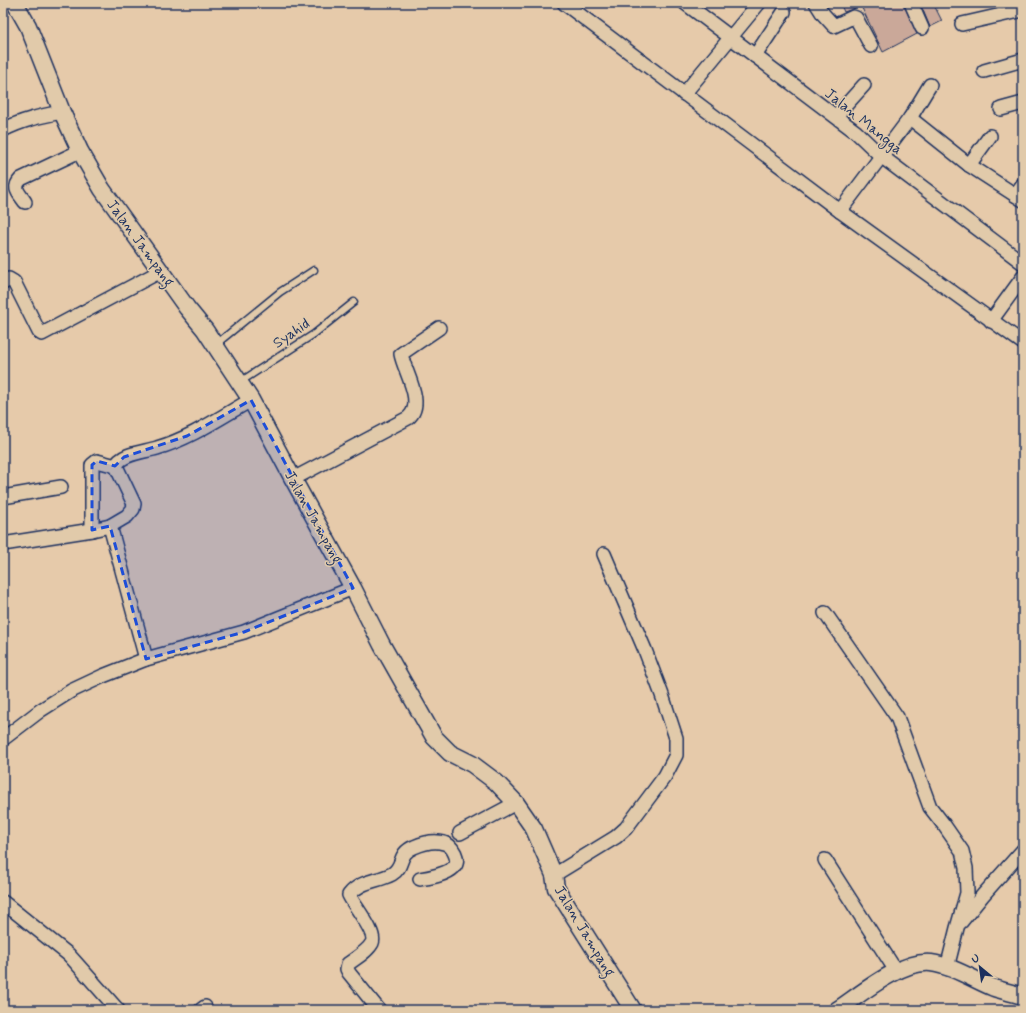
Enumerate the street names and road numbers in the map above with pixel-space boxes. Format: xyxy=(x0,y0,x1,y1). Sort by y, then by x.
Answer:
street label: Jalan Mangga xyxy=(819,84,907,160)
street label: Jalan Jampang xyxy=(101,196,179,292)
street label: Syahid xyxy=(269,314,314,354)
street label: Jalan Jampang xyxy=(278,467,347,568)
street label: Jalan Jampang xyxy=(548,882,619,981)

